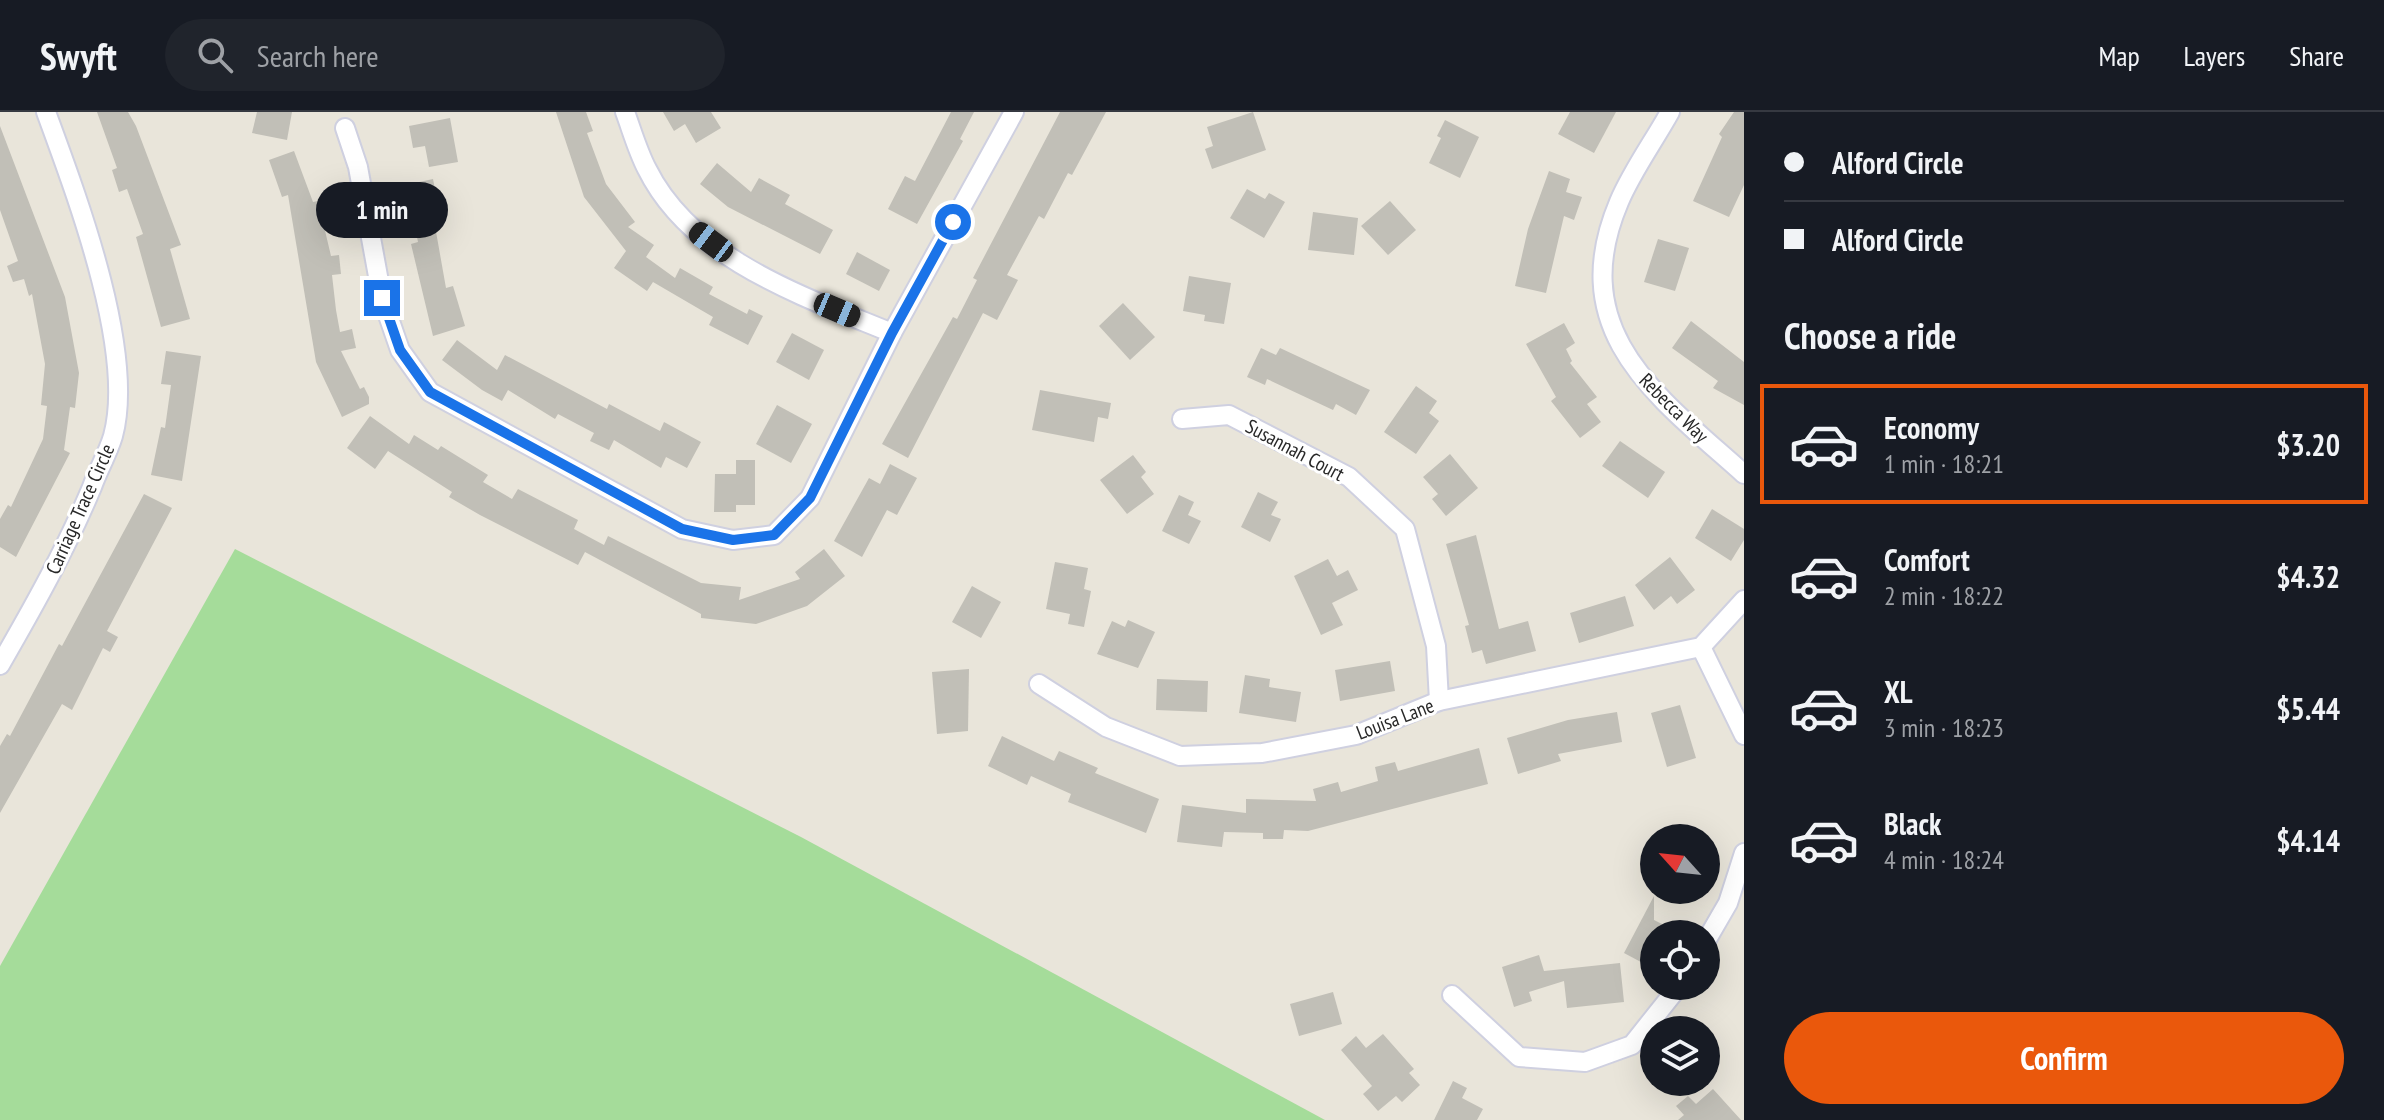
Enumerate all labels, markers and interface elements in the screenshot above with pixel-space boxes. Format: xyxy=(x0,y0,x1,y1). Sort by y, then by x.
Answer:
search box xyxy=(165,19,725,91)
text: Swyft xyxy=(40,31,117,80)
icon: search xyxy=(193,33,237,77)
text: Search here xyxy=(257,36,379,75)
text: Map xyxy=(2098,37,2140,74)
text: Layers xyxy=(2184,37,2245,74)
text: Share xyxy=(2289,37,2344,74)
text: Alford Circle xyxy=(1832,143,1964,182)
callout: 1 min xyxy=(316,182,448,238)
text: 1 min xyxy=(356,193,408,226)
route start xyxy=(935,204,971,240)
car xyxy=(685,218,737,266)
text: Alford Circle xyxy=(1832,220,1964,259)
route end xyxy=(364,280,400,316)
car xyxy=(810,290,864,330)
text: Choose a ride xyxy=(1784,312,1956,359)
street label: Rebecca Way xyxy=(1634,368,1715,449)
icon: car xyxy=(1788,408,1860,480)
text: Economy xyxy=(1884,408,1979,447)
street label: Susannah Court xyxy=(1241,413,1349,487)
text: $3.20 xyxy=(2276,425,2340,464)
street label: Carriage Trace Circle xyxy=(40,440,120,578)
text: 1 min · 18:21 xyxy=(1884,447,2004,480)
icon: car xyxy=(1788,540,1860,612)
text: Comfort xyxy=(1884,540,1970,579)
text: $4.32 xyxy=(2276,557,2340,596)
text: 2 min · 18:22 xyxy=(1884,579,2004,612)
icon: car xyxy=(1788,672,1860,744)
text: XL xyxy=(1884,672,1913,711)
text: $5.44 xyxy=(2276,689,2340,728)
street label: Louisa Lane xyxy=(1352,692,1438,746)
text: 3 min · 18:23 xyxy=(1884,711,2004,744)
icon: car xyxy=(1788,804,1860,876)
text: Black xyxy=(1884,804,1941,843)
text: $4.14 xyxy=(2276,821,2340,860)
north arrow xyxy=(1640,824,1720,904)
map controls xyxy=(1640,824,1720,1096)
text: 4 min · 18:24 xyxy=(1884,843,2004,876)
button: locate xyxy=(1640,920,1720,1000)
button: Confirm xyxy=(1784,1012,2344,1104)
button: layers xyxy=(1640,1016,1720,1096)

